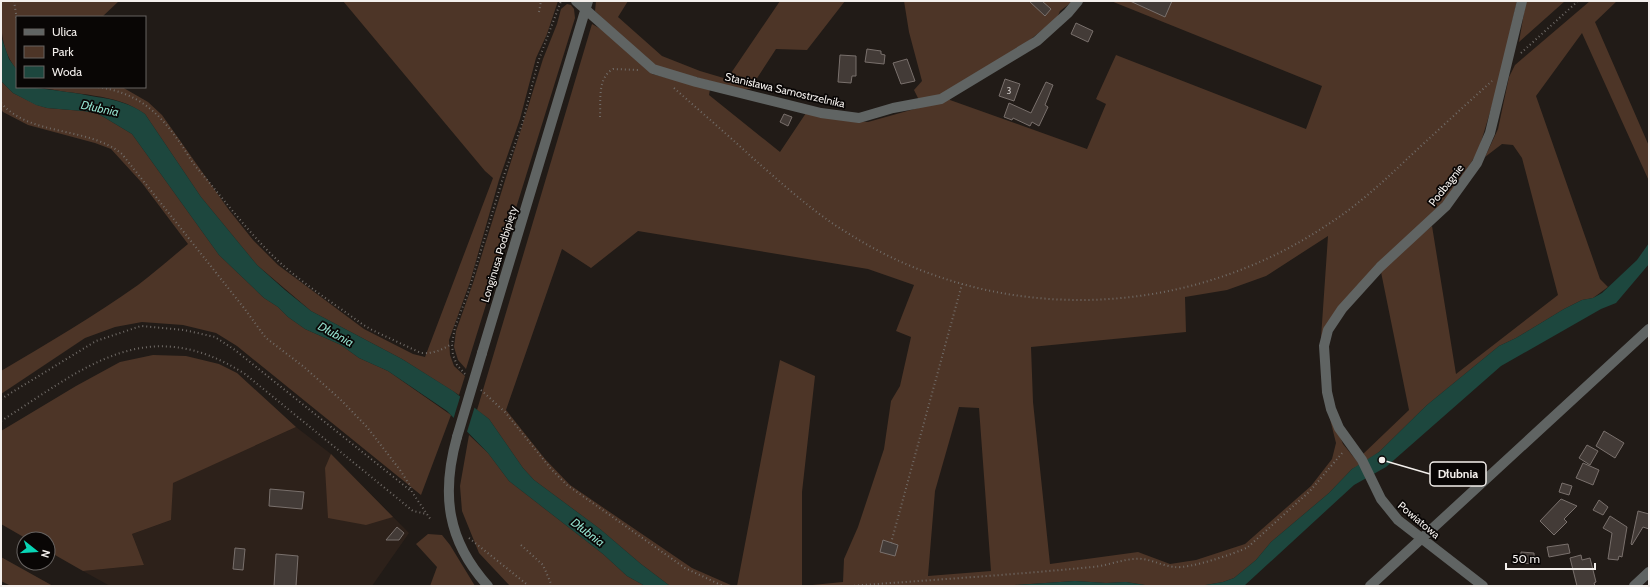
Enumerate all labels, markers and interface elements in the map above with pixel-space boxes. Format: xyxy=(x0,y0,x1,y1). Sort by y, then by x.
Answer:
legend xyxy=(16,16,146,88)
text: Ulica xyxy=(52,24,77,39)
text: Park xyxy=(52,44,74,59)
text: Woda xyxy=(52,64,82,79)
street label: Stanisława Samostrzelnika xyxy=(724,69,847,111)
house number: 3 xyxy=(1007,85,1012,96)
water label: Dłubnia xyxy=(80,97,120,119)
street label: Podbagnie xyxy=(1425,161,1467,209)
street label: Longinusa Podbipięty xyxy=(478,204,520,304)
water label: Dłubnia xyxy=(316,318,356,350)
callout: Dłubnia xyxy=(1430,462,1486,486)
text: Dłubnia xyxy=(1438,466,1478,481)
street label: Powiatowa xyxy=(1395,498,1443,542)
water label: Dłubnia xyxy=(568,514,608,550)
north arrow xyxy=(16,531,56,571)
scale bar xyxy=(1506,545,1595,571)
text: N xyxy=(38,548,53,560)
text: 50 m xyxy=(1512,551,1540,566)

